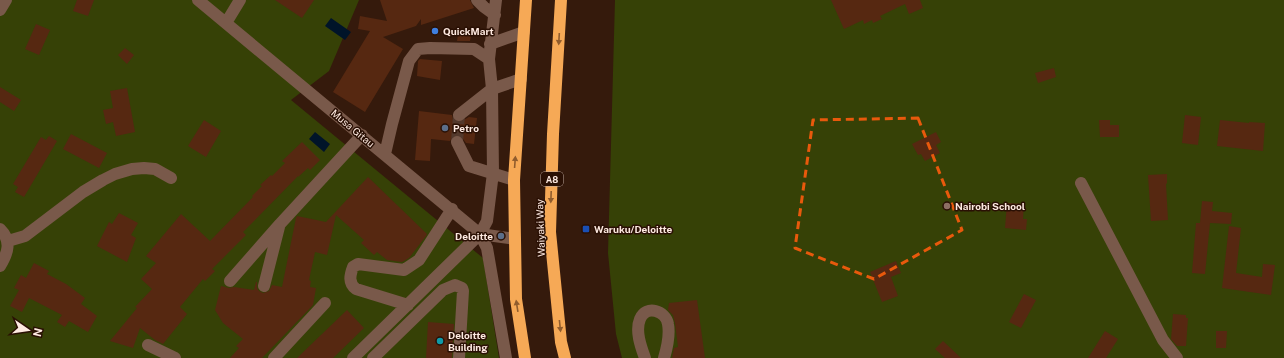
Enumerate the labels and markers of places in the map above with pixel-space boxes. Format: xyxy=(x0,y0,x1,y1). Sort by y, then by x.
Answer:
place label: QuickMart xyxy=(443,25,494,37)
marker: QuickMart xyxy=(430,26,440,36)
place label: Petro xyxy=(453,122,479,134)
marker: Petro xyxy=(440,123,450,133)
place label: Nairobi School xyxy=(955,200,1025,212)
marker: Nairobi School xyxy=(942,201,952,211)
place label: Waruku/Deloitte xyxy=(594,223,673,235)
marker: Waruku/Deloitte xyxy=(581,224,591,234)
place label: Deloitte xyxy=(455,230,493,242)
marker: Deloitte xyxy=(496,231,506,241)
place label: Deloitte Building xyxy=(448,329,488,353)
marker: Deloitte Building xyxy=(435,336,445,346)

